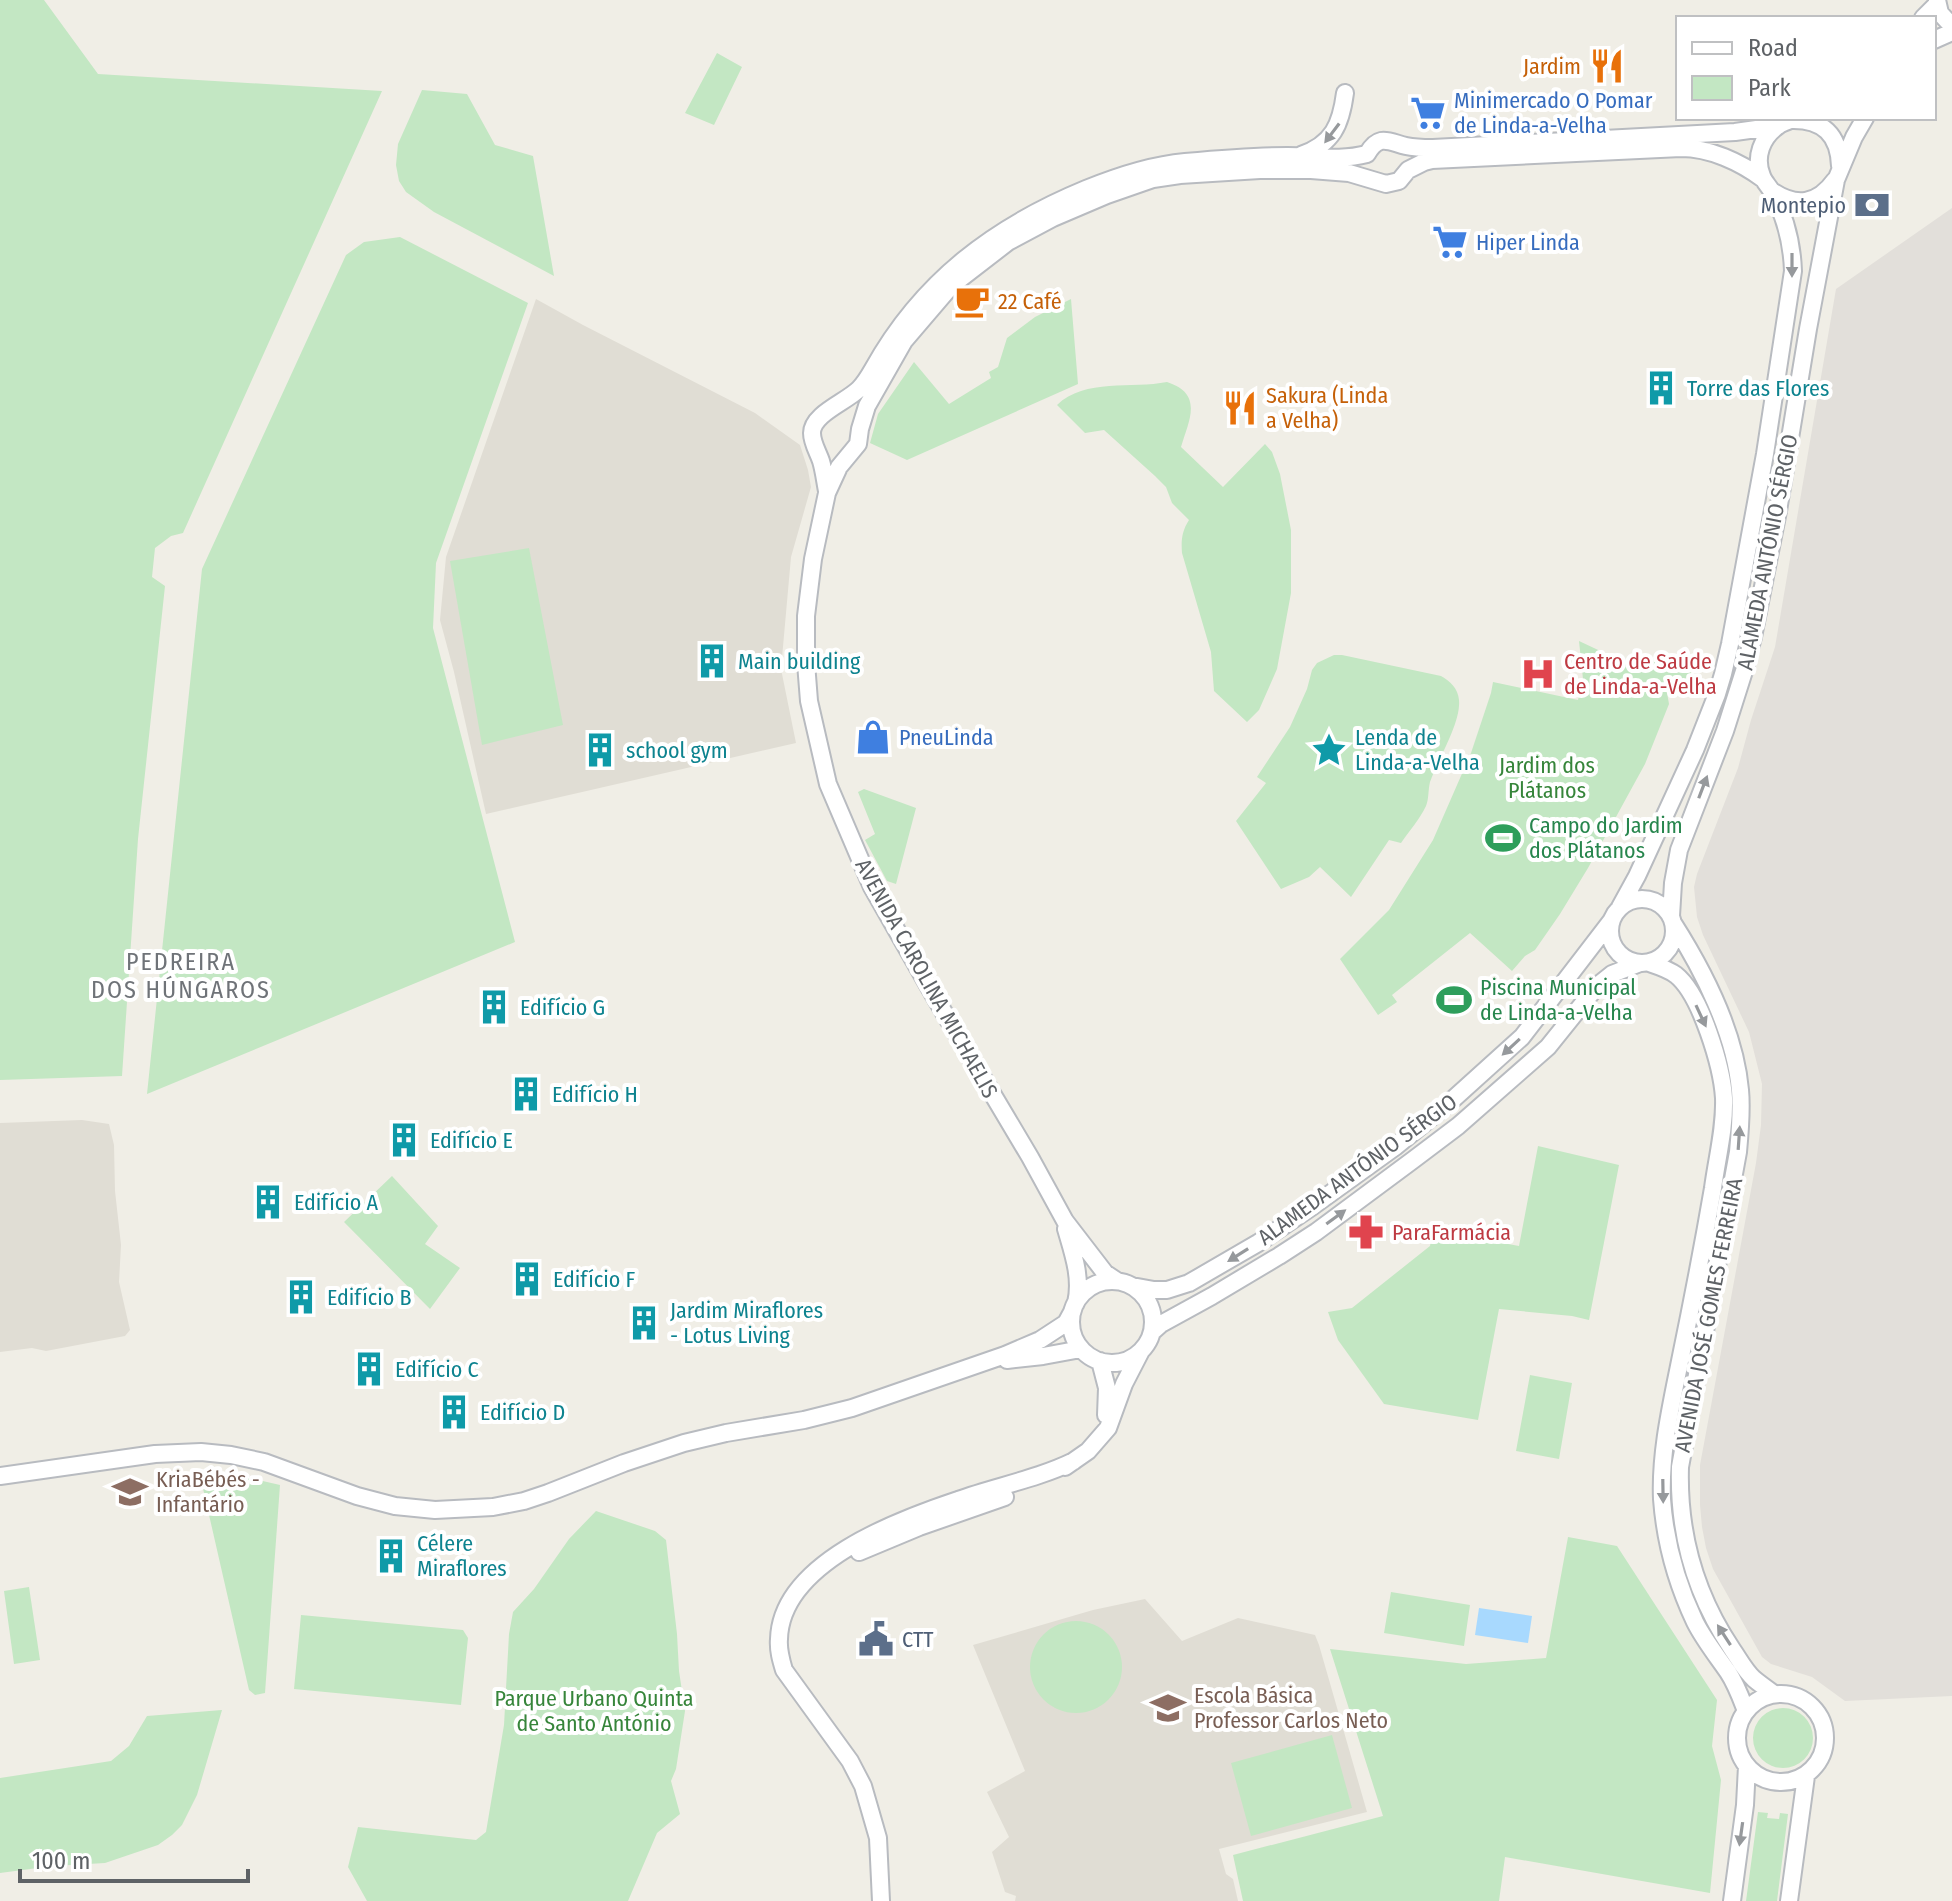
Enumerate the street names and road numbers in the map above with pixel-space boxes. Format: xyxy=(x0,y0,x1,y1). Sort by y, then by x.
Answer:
street label: ALAMEDA ANTÓNIO SÉRGIO xyxy=(1731,432,1804,672)
street label: AVENIDA CAROLINA MICHAELIS xyxy=(849,854,1004,1103)
street label: ALAMEDA ANTÓNIO SÉRGIO xyxy=(1252,1088,1462,1251)
street label: AVENIDA JOSÉ GOMES FERREIRA xyxy=(1669,1175,1748,1455)

